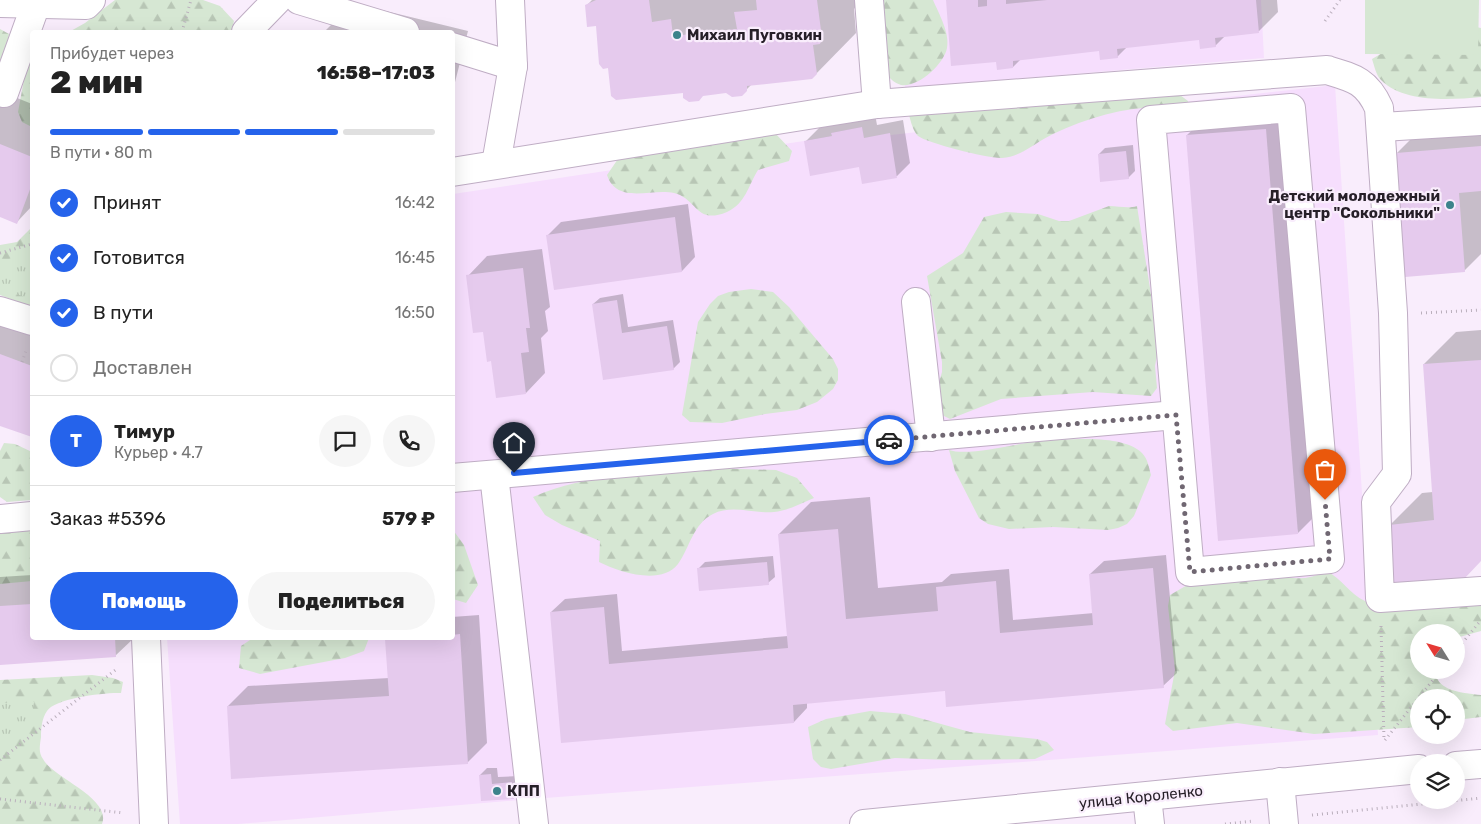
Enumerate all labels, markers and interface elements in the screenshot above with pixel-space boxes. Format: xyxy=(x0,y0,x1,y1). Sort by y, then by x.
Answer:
place label: Михаил Пуговкин xyxy=(687,26,822,44)
marker: Михаил Пуговкин xyxy=(671,29,683,41)
text: Прибудет через xyxy=(50,44,174,63)
text: 16:58–17:03 xyxy=(317,61,435,84)
text: 2 мин xyxy=(50,63,143,101)
text: В пути · 80 m xyxy=(50,143,152,162)
place label: Детский молодежный центр "Сокольники" xyxy=(1268,187,1440,222)
icon: check xyxy=(50,189,78,217)
text: Принят xyxy=(93,191,161,214)
text: 16:42 xyxy=(395,193,435,212)
marker: Детский молодежный центр "Сокольники" xyxy=(1444,199,1456,211)
icon: check xyxy=(50,244,78,272)
text: Готовится xyxy=(93,246,185,269)
text: 16:45 xyxy=(395,248,435,267)
icon: check xyxy=(50,299,78,327)
text: В пути xyxy=(93,301,153,324)
text: 16:50 xyxy=(395,303,435,322)
text: Доставлен xyxy=(93,356,192,379)
button: chat xyxy=(319,415,371,467)
button: phone xyxy=(383,415,435,467)
courier xyxy=(864,415,914,465)
text: Тимур xyxy=(114,420,175,443)
pin xyxy=(493,422,535,473)
icon: car xyxy=(875,426,903,454)
text: Т xyxy=(70,429,82,452)
icon: home xyxy=(500,429,528,457)
text: Курьер · 4.7 xyxy=(114,443,203,462)
pin xyxy=(1304,449,1346,500)
icon: bag xyxy=(1311,456,1339,484)
text: Заказ #5396 xyxy=(50,507,166,530)
text: 579 ₽ xyxy=(382,507,435,530)
button: Помощь xyxy=(50,572,238,630)
button: Поделиться xyxy=(248,572,435,630)
north arrow xyxy=(1410,624,1465,679)
map controls xyxy=(1410,624,1465,809)
button: locate xyxy=(1410,689,1465,744)
button: layers xyxy=(1410,754,1465,809)
place label: КПП xyxy=(507,782,540,800)
street label: улица Короленко xyxy=(1078,782,1204,812)
marker: КПП xyxy=(491,785,503,797)

